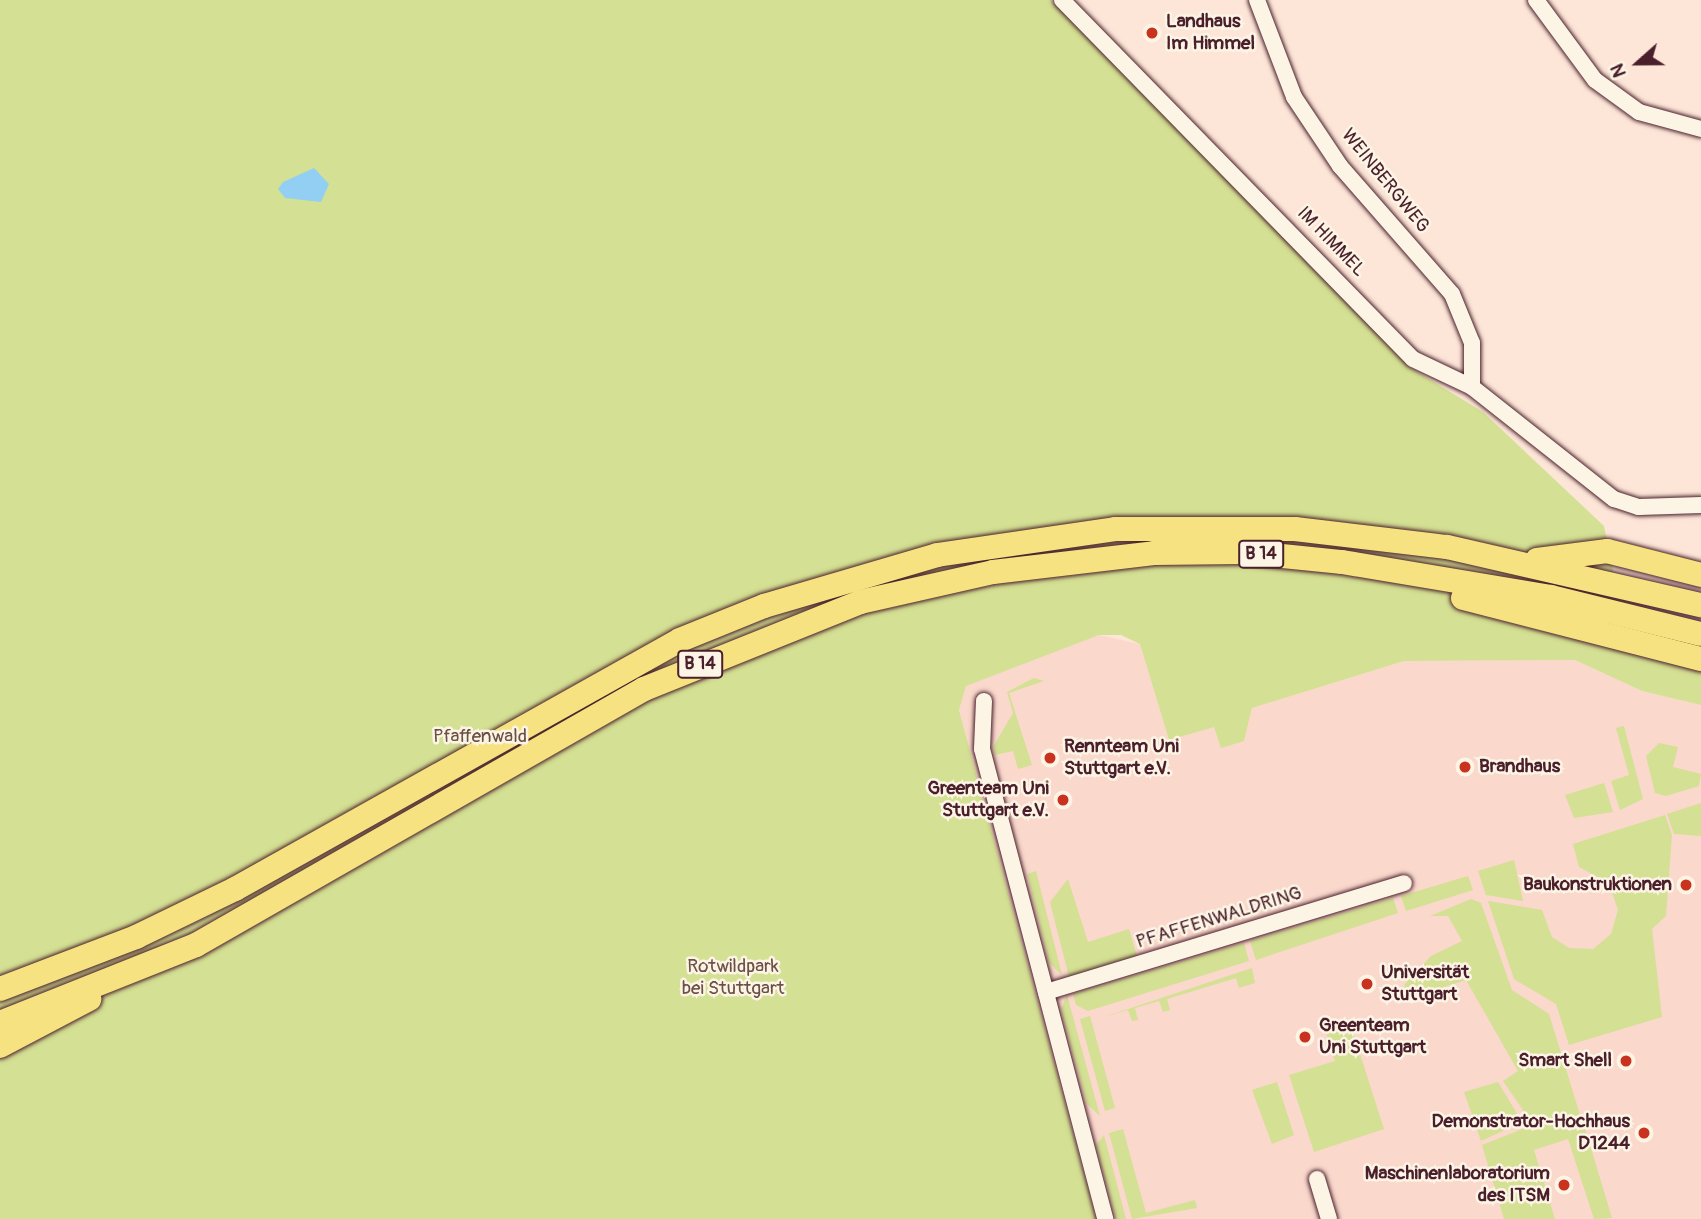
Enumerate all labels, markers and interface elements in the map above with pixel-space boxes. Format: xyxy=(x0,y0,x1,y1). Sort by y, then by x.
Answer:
place label: Landhaus Im Himmel xyxy=(1166,11,1255,55)
marker: Landhaus Im Himmel xyxy=(1144,25,1160,41)
north arrow xyxy=(1603,28,1673,98)
text: N xyxy=(1605,60,1632,81)
street label: WEINBERGWEG xyxy=(1336,124,1434,238)
street label: IM HIMMEL xyxy=(1292,202,1370,282)
road number: B 14 xyxy=(1236,540,1286,568)
road number: B 14 xyxy=(676,650,724,678)
park label: Pfaffenwald xyxy=(433,726,527,748)
place label: Rennteam Uni Stuttgart e.V. xyxy=(1064,736,1179,780)
marker: Rennteam Uni Stuttgart e.V. xyxy=(1042,750,1058,766)
place label: Brandhaus xyxy=(1479,756,1560,778)
marker: Brandhaus xyxy=(1457,759,1473,775)
place label: Greenteam Uni Stuttgart e.V. xyxy=(928,778,1049,822)
marker: Greenteam Uni Stuttgart e.V. xyxy=(1055,792,1071,808)
place label: Baukonstruktionen xyxy=(1523,874,1672,896)
marker: Baukonstruktionen xyxy=(1678,877,1694,893)
street label: PFAFFENWALDRING xyxy=(1133,882,1305,954)
park label: Rotwildpark bei Stuttgart xyxy=(682,956,784,1000)
place label: Universität Stuttgart xyxy=(1381,962,1469,1006)
marker: Universität Stuttgart xyxy=(1359,976,1375,992)
place label: Greenteam Uni Stuttgart xyxy=(1319,1015,1426,1059)
marker: Greenteam Uni Stuttgart xyxy=(1297,1029,1313,1045)
place label: Smart Shell xyxy=(1518,1050,1612,1072)
marker: Smart Shell xyxy=(1618,1053,1634,1069)
place label: Demonstrator-Hochhaus D1244 xyxy=(1432,1111,1630,1155)
marker: Demonstrator-Hochhaus D1244 xyxy=(1636,1125,1652,1141)
place label: Maschinenlaboratorium des ITSM xyxy=(1365,1163,1550,1207)
marker: Maschinenlaboratorium des ITSM xyxy=(1556,1177,1572,1193)

